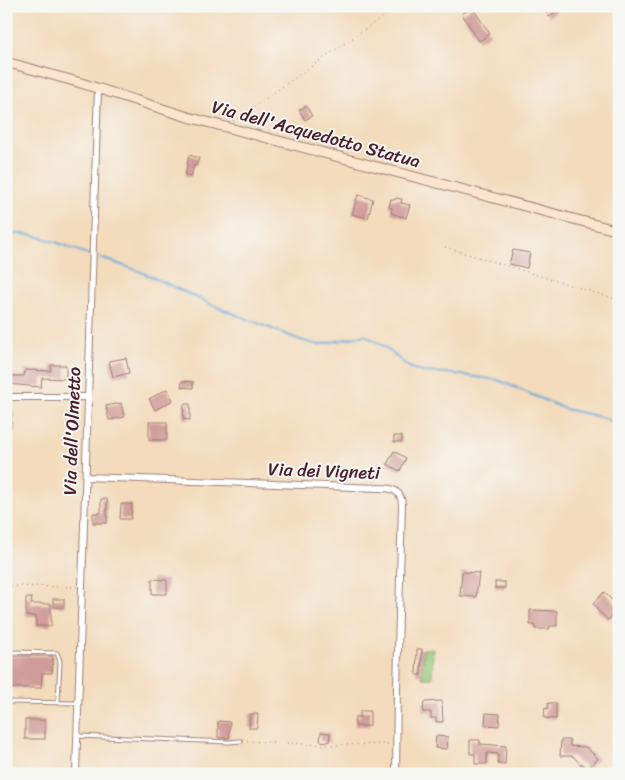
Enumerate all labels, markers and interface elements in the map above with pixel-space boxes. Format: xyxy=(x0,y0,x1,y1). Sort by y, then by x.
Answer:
street label: Via dell'Acquedotto Statua xyxy=(208,91,424,177)
street label: Via dell'Olmetto xyxy=(54,366,90,496)
street label: Via dei Vigneti xyxy=(267,453,382,489)

